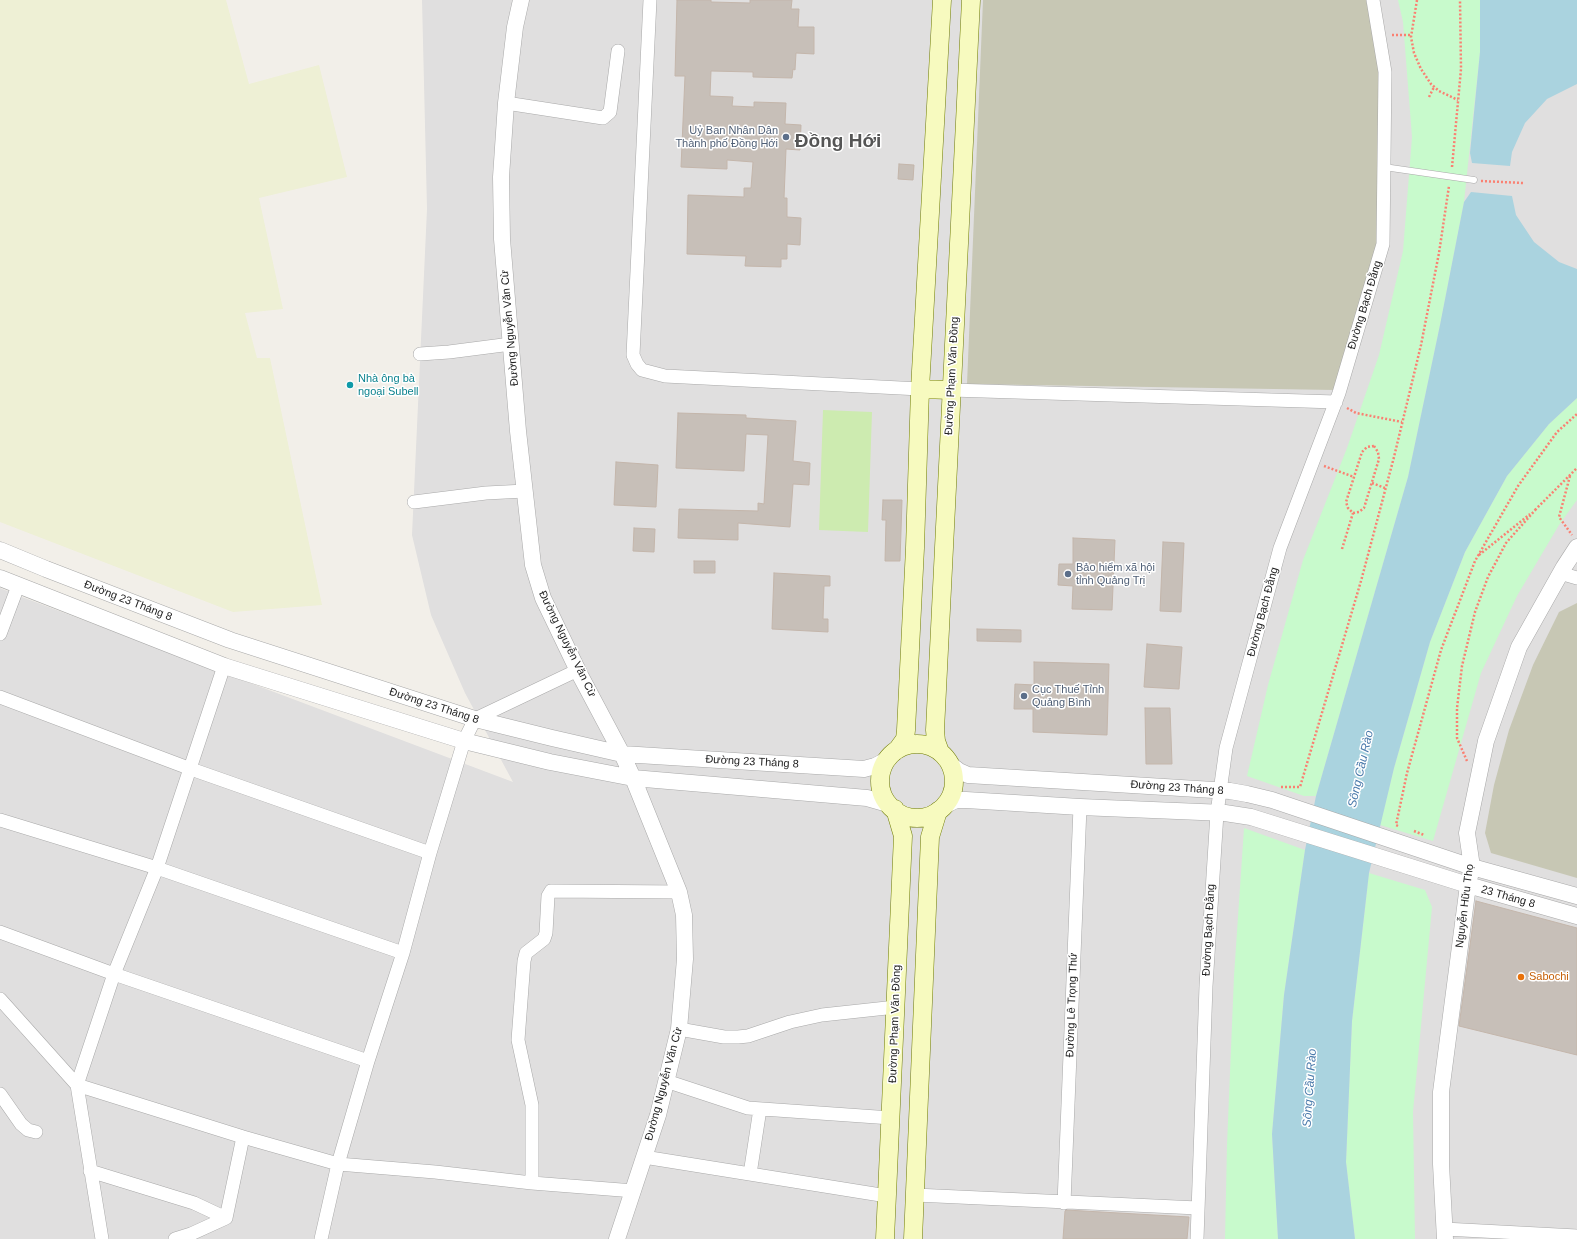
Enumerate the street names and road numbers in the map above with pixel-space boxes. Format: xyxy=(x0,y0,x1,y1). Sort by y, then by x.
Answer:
street label: Đường Bạch Đằng xyxy=(1345,259,1385,351)
street label: Đường Nguyễn Văn Cừ xyxy=(498,269,522,387)
street label: Đường Phạm Văn Đồng xyxy=(942,316,962,436)
street label: Đường Bạch Đằng xyxy=(1245,566,1281,658)
street label: Đường 23 Tháng 8 xyxy=(82,578,174,624)
street label: Đường Nguyễn Văn Cừ xyxy=(535,589,599,699)
street label: Đường 23 Tháng 8 xyxy=(388,685,480,727)
street label: Đường 23 Tháng 8 xyxy=(705,753,799,771)
street label: Đường 23 Tháng 8 xyxy=(1130,778,1224,798)
street label: Nguyễn Hữu Thọ xyxy=(1453,863,1477,949)
street label: 23 Tháng 8 xyxy=(1479,883,1537,911)
street label: Đường Bạch Đằng xyxy=(1200,884,1218,976)
street label: Đường Lê Trọng Thứ xyxy=(1064,952,1080,1058)
street label: Đường Phạm Văn Đồng xyxy=(886,965,904,1083)
street label: Đường Nguyễn Văn Cừ xyxy=(643,1026,685,1142)

